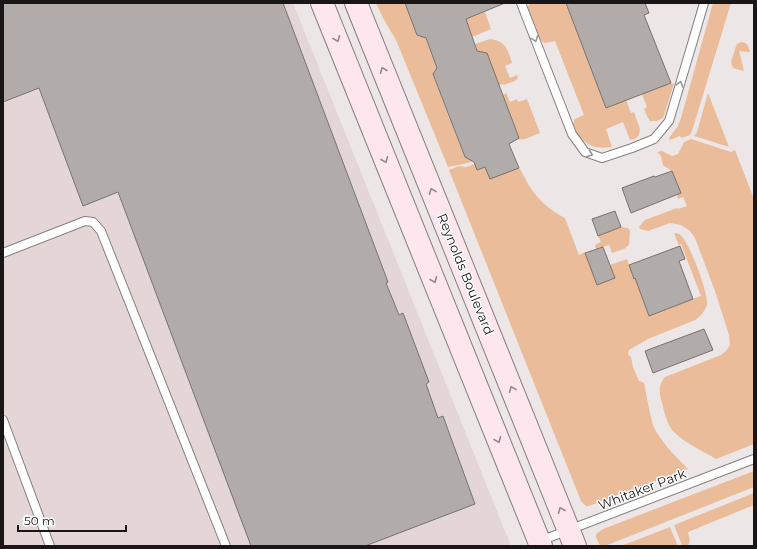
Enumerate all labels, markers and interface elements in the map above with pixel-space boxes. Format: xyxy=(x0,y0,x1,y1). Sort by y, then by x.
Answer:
one-way arrow xyxy=(332,36,340,43)
one-way arrow xyxy=(530,36,538,43)
one-way arrow xyxy=(380,67,388,75)
one-way arrow xyxy=(675,81,684,88)
one-way arrow xyxy=(587,149,594,157)
one-way arrow xyxy=(381,156,389,163)
one-way arrow xyxy=(428,187,436,194)
street label: Reynolds Boulevard xyxy=(434,211,498,337)
one-way arrow xyxy=(429,277,437,284)
one-way arrow xyxy=(509,386,517,394)
one-way arrow xyxy=(494,436,502,443)
street label: Whitaker Park xyxy=(596,465,688,513)
one-way arrow xyxy=(557,506,565,513)
scale bar xyxy=(18,507,126,533)
text: 50 m xyxy=(24,513,55,528)

